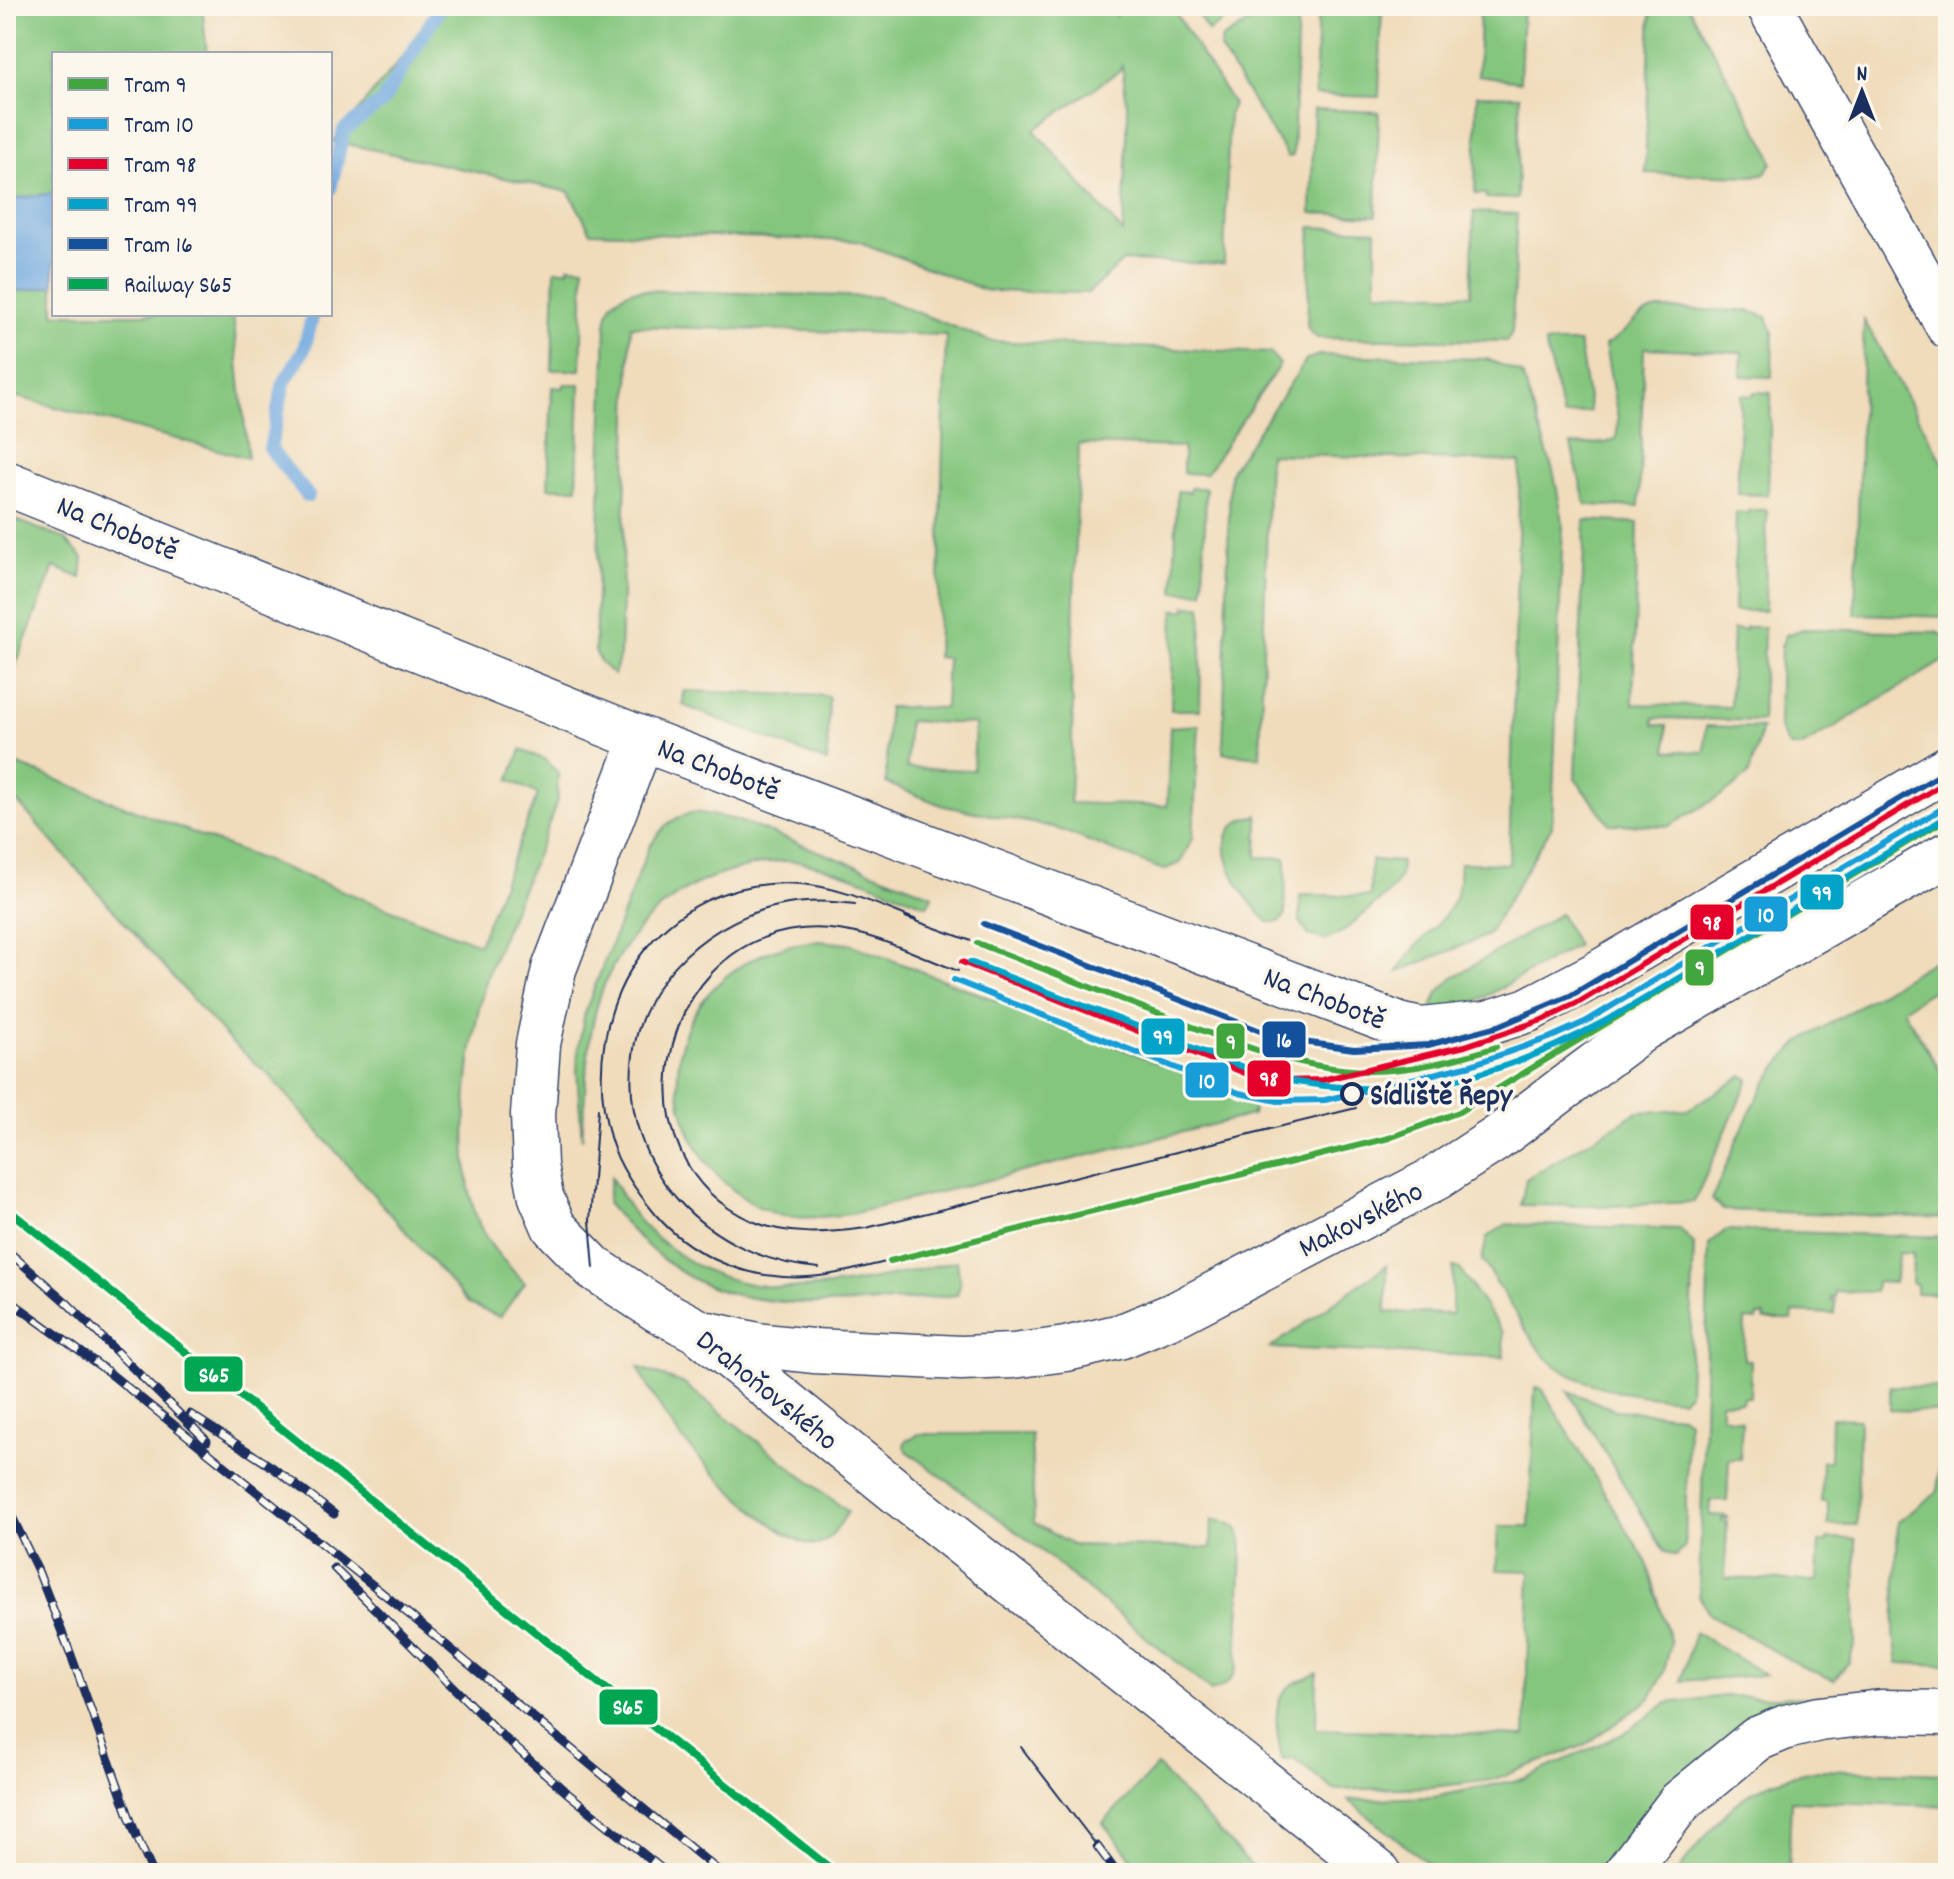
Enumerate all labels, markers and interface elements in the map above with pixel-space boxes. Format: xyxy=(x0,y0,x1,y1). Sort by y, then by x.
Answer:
legend xyxy=(52,52,332,316)
north arrow xyxy=(1822,52,1902,132)
text: N xyxy=(1857,60,1868,91)
text: Tram 9 xyxy=(124,70,187,104)
text: Tram 10 xyxy=(124,110,194,144)
text: Tram 98 xyxy=(124,150,196,184)
text: Tram 99 xyxy=(124,190,198,224)
text: Tram 16 xyxy=(124,230,193,264)
text: Railway S65 xyxy=(124,270,232,304)
street label: Na Chobotě xyxy=(49,487,184,575)
street label: Na Chobotě xyxy=(650,729,785,815)
line badge: 99 xyxy=(1799,873,1845,911)
text: 99 xyxy=(1812,880,1832,911)
line badge: 10 xyxy=(1743,895,1789,933)
text: 10 xyxy=(1758,902,1774,933)
line badge: 98 xyxy=(1689,903,1735,941)
text: 98 xyxy=(1703,910,1722,941)
line badge: 9 xyxy=(1684,948,1715,987)
text: 9 xyxy=(1695,955,1705,986)
street label: Na Chobotě xyxy=(1256,958,1391,1044)
line badge: 99 xyxy=(1140,1017,1186,1056)
line badge: 16 xyxy=(1261,1020,1307,1059)
line badge: 9 xyxy=(1215,1022,1246,1060)
text: 99 xyxy=(1153,1024,1173,1055)
text: 16 xyxy=(1276,1027,1292,1058)
text: 9 xyxy=(1226,1029,1236,1060)
line badge: 98 xyxy=(1246,1059,1292,1098)
line badge: 10 xyxy=(1184,1061,1230,1099)
text: 98 xyxy=(1260,1066,1279,1097)
text: 10 xyxy=(1199,1068,1215,1099)
place label: Sídliště Řepy xyxy=(1370,1077,1514,1120)
marker: Sídliště Řepy xyxy=(1341,1083,1363,1105)
street label: Makovského xyxy=(1292,1172,1432,1272)
street label: Drahoňovského xyxy=(685,1322,846,1463)
line badge: S65 xyxy=(183,1355,244,1393)
text: S65 xyxy=(199,1362,229,1393)
line badge: S65 xyxy=(598,1688,659,1726)
text: S65 xyxy=(613,1694,643,1725)

